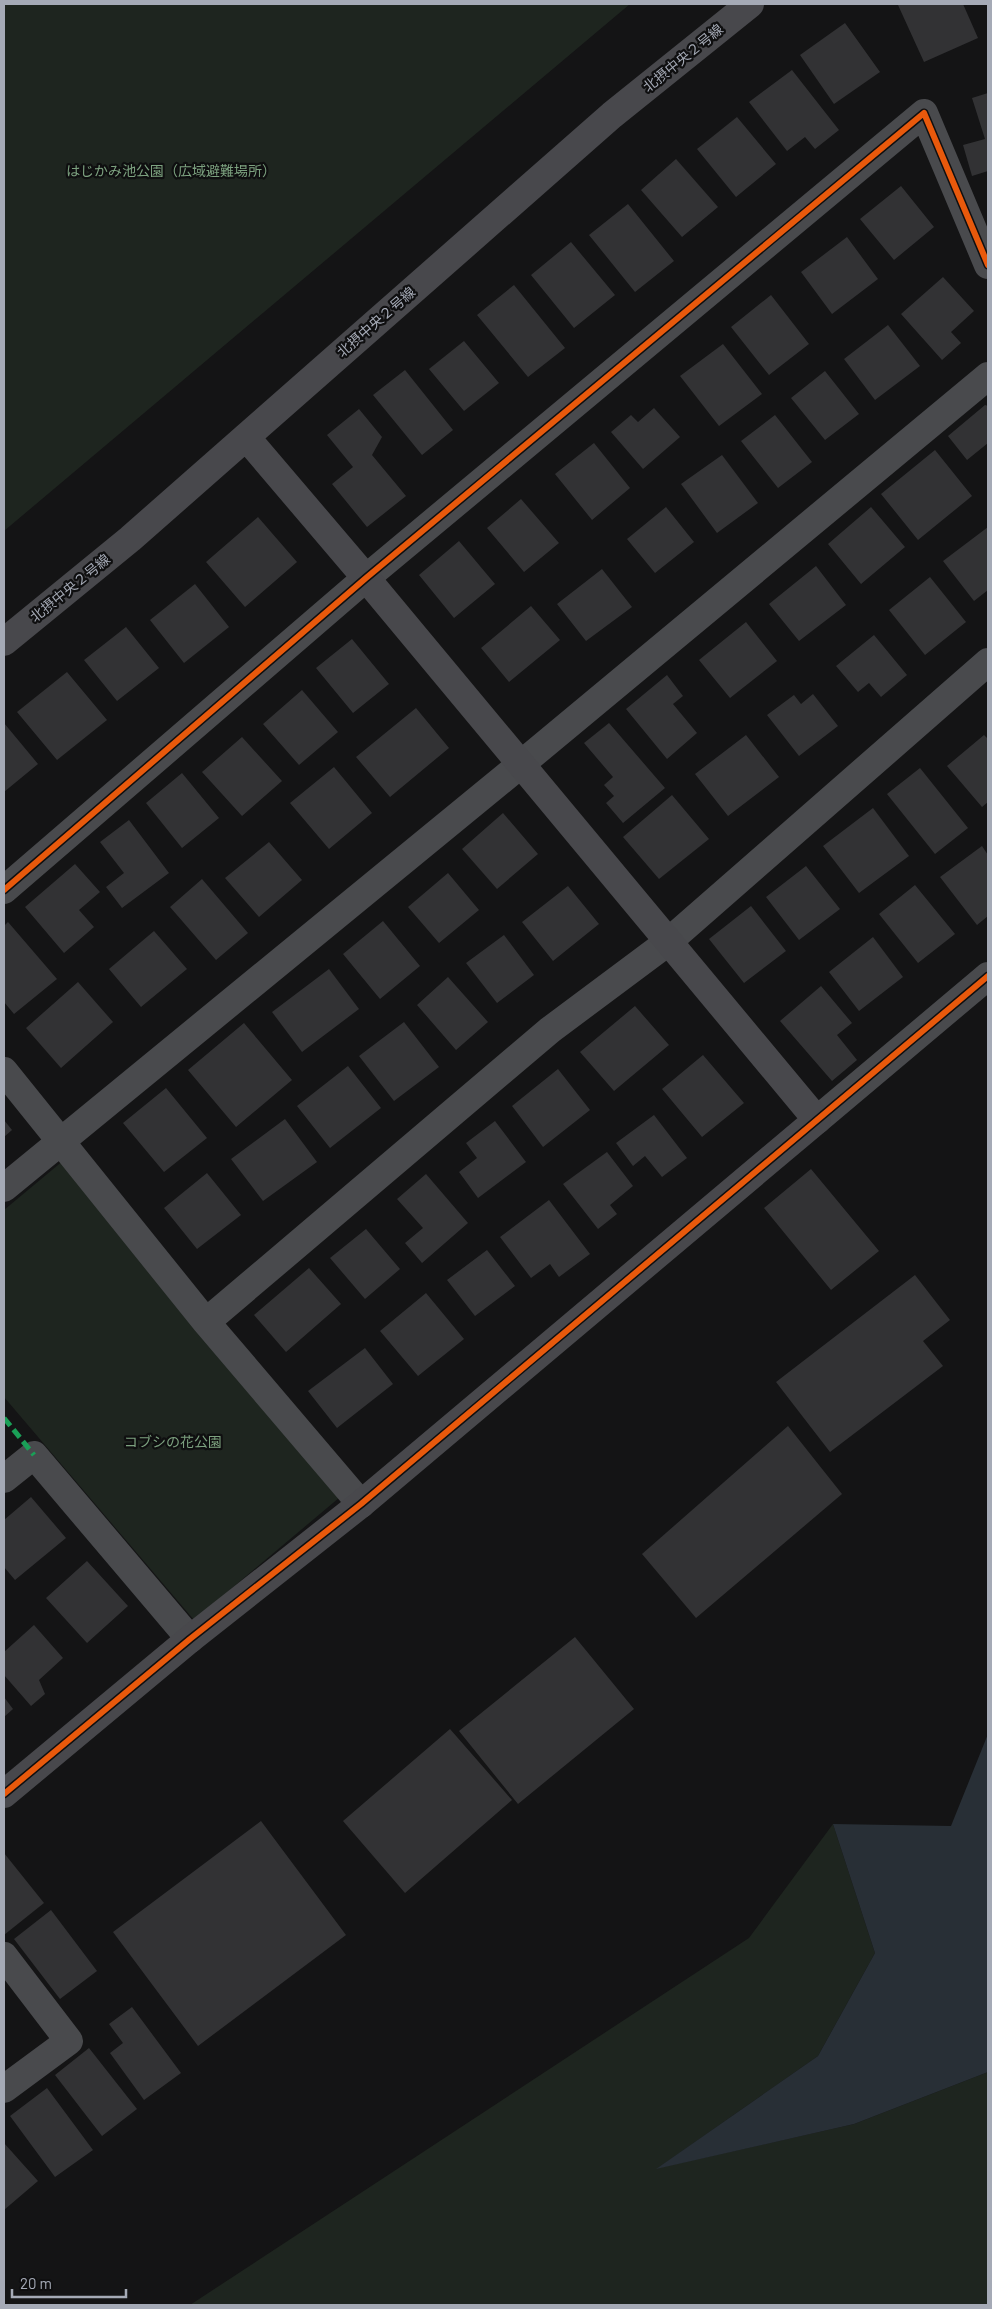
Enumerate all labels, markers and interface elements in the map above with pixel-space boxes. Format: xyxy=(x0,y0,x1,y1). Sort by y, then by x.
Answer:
street label: 北摂中央２号線 xyxy=(639,20,726,95)
park label: はじかみ池公園（広域避難場所） xyxy=(66,162,276,179)
street label: 北摂中央２号線 xyxy=(333,283,418,360)
street label: 北摂中央２号線 xyxy=(26,550,113,625)
park label: コブシの花公園 xyxy=(124,1433,222,1450)
scale bar xyxy=(12,2266,126,2298)
text: 20 m xyxy=(20,2274,52,2292)

